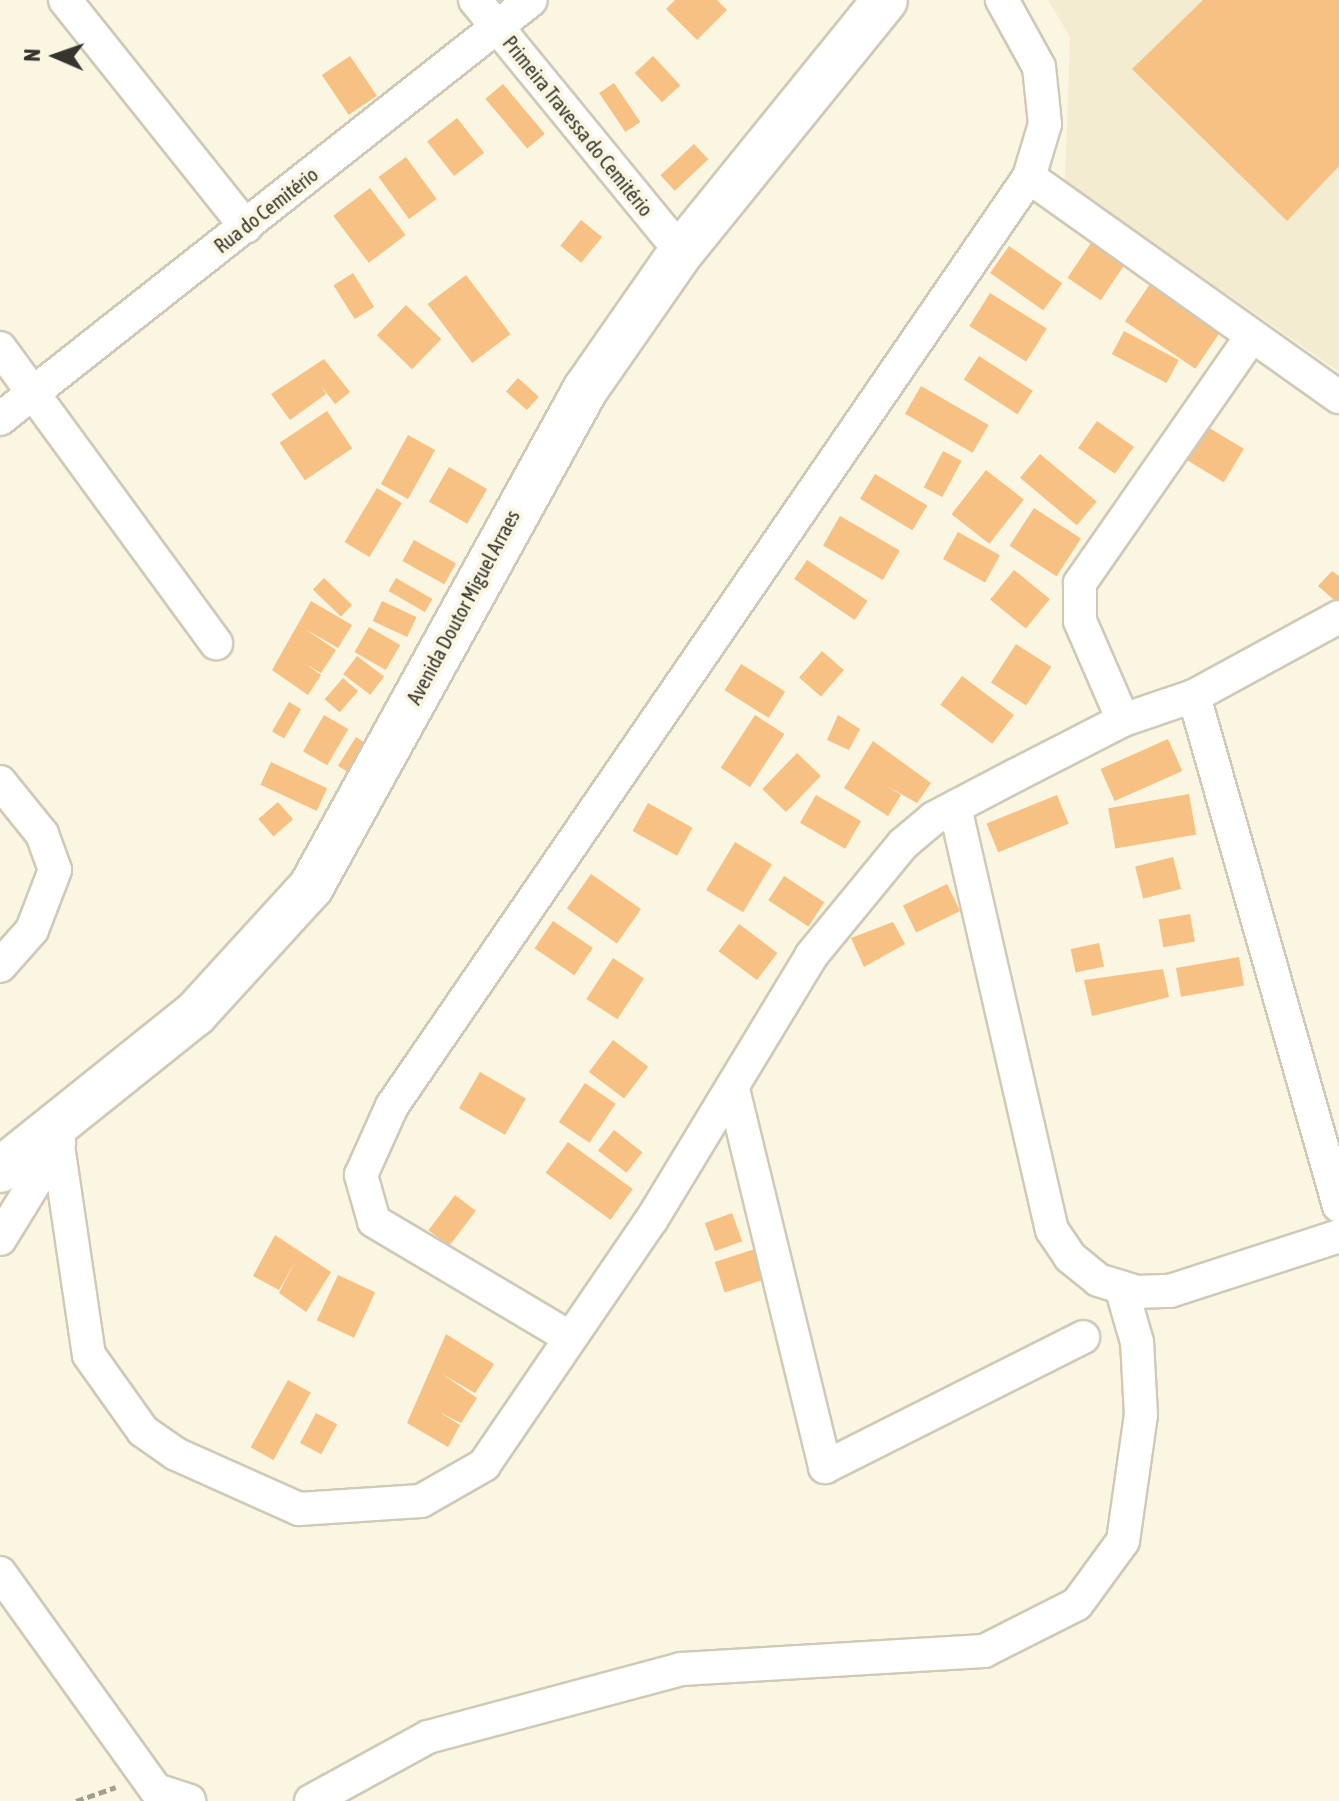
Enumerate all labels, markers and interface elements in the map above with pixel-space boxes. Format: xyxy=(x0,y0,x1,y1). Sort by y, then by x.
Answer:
north arrow xyxy=(16,16,96,96)
street label: Primeira Travessa do Cemitério xyxy=(498,31,658,221)
text: N xyxy=(19,48,45,62)
street label: Rua do Cemitério xyxy=(209,162,323,258)
street label: Avenida Doutor Miguel Arraes xyxy=(402,506,524,708)

